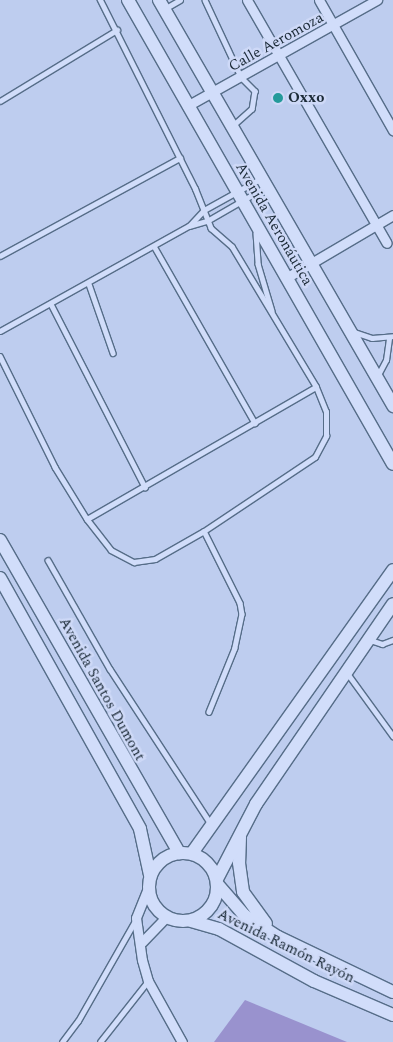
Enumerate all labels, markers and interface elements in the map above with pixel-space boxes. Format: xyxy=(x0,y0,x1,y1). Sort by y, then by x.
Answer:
street label: Calle Aeromoza xyxy=(225,9,327,75)
place label: Oxxo xyxy=(288,89,324,107)
marker: Oxxo xyxy=(272,92,284,104)
street label: Avenida Aeronáutica xyxy=(231,159,317,289)
street label: Avenida Santos Dumont xyxy=(55,614,149,764)
street label: Avenida Ramón Rayón xyxy=(215,905,357,987)

